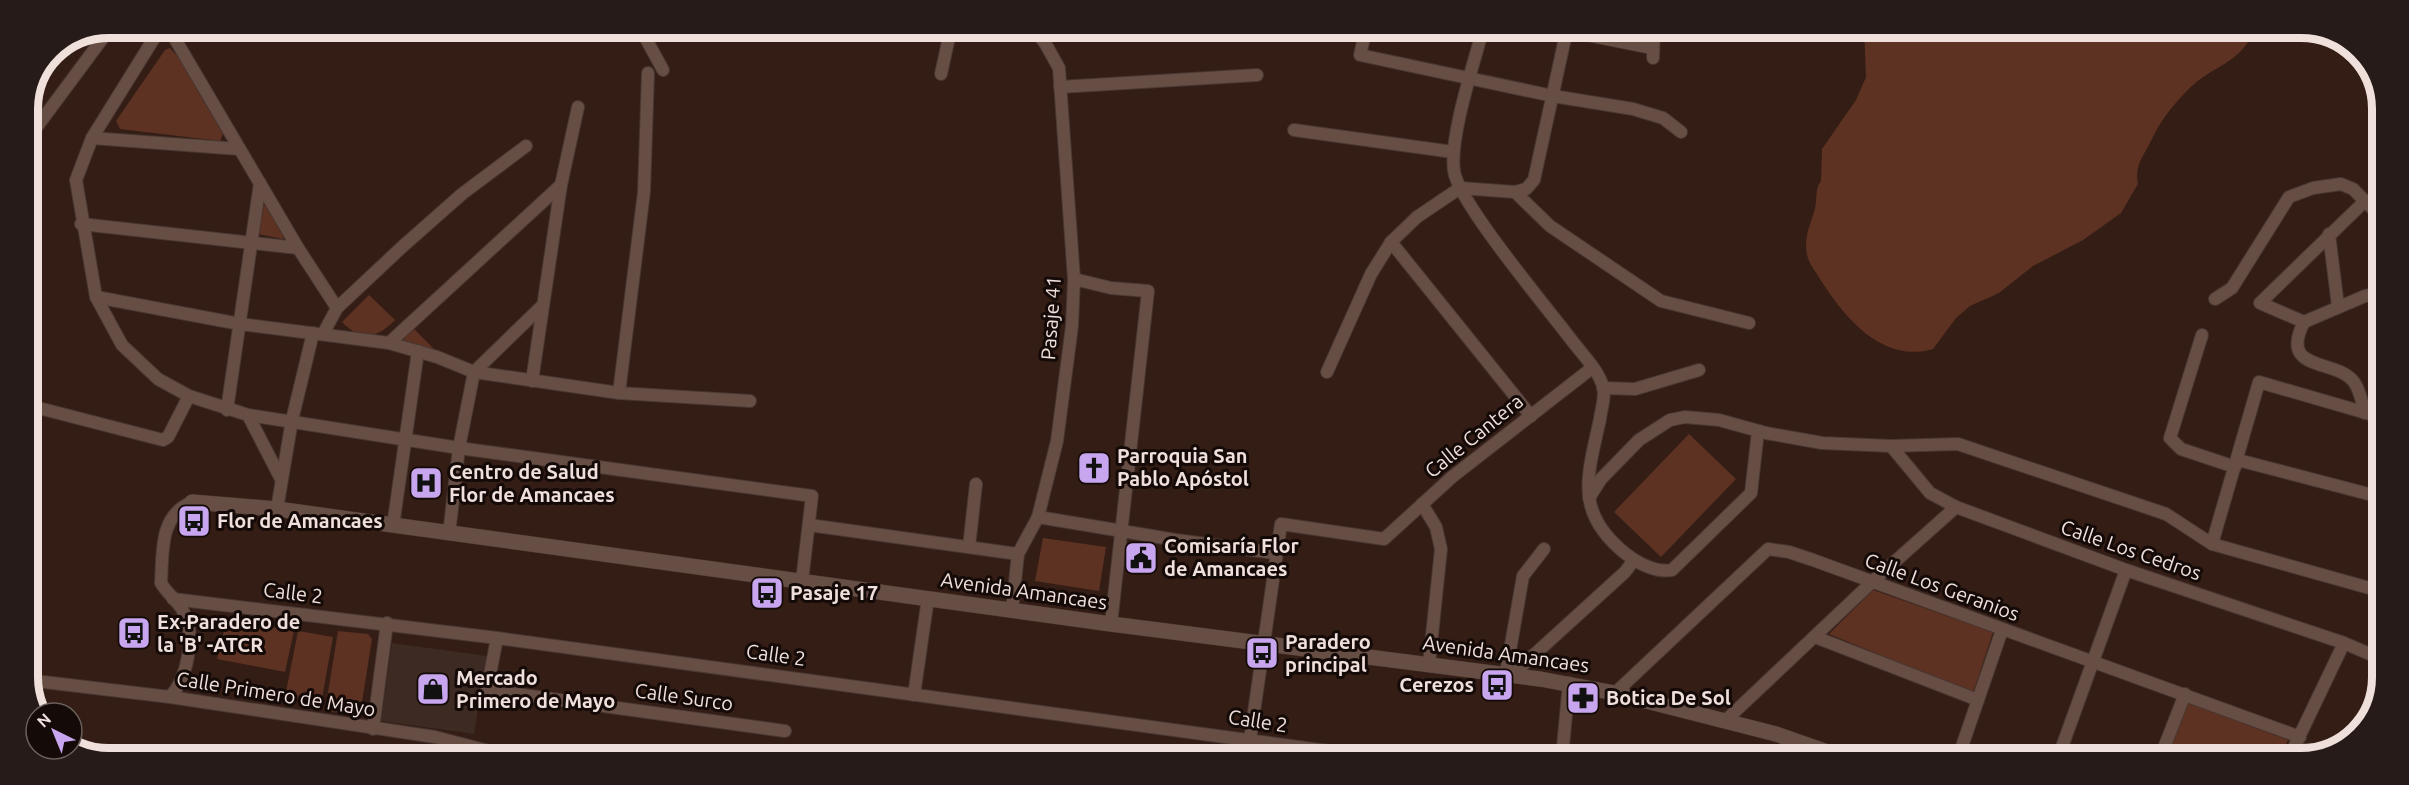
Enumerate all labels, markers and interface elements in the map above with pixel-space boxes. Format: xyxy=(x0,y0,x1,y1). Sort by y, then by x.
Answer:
street label: Pasaje 41 xyxy=(1036,275,1065,361)
street label: Calle Cantera xyxy=(1420,389,1527,482)
place label: Parroquia San Pablo Apóstol xyxy=(1117,444,1249,490)
church icon: Parroquia San Pablo Apóstol xyxy=(1076,450,1112,486)
place label: Centro de Salud Flor de Amancaes xyxy=(449,460,615,506)
hospital icon: Centro de Salud Flor de Amancaes xyxy=(408,465,444,501)
bus stop icon: Flor de Amancaes xyxy=(176,503,212,539)
place label: Flor de Amancaes xyxy=(217,509,383,532)
street label: Calle Los Cedros xyxy=(2058,515,2204,584)
place label: Comisaría Flor de Amancaes xyxy=(1164,534,1299,580)
public building icon: Comisaría Flor de Amancaes xyxy=(1123,540,1159,576)
street label: Calle Los Geranios xyxy=(1862,548,2023,625)
street label: Avenida Amancaes xyxy=(940,567,1109,614)
bus stop icon: Pasaje 17 xyxy=(749,575,785,611)
street label: Calle 2 xyxy=(262,577,324,608)
place label: Pasaje 17 xyxy=(790,581,878,604)
place label: Ex-Paradero de la 'B' -ATCR xyxy=(157,610,300,656)
bus stop icon: Ex-Paradero de la 'B' -ATCR xyxy=(116,615,152,651)
place label: Paradero principal xyxy=(1285,630,1371,676)
street label: Avenida Amancaes xyxy=(1422,630,1591,677)
bus stop icon: Paradero principal xyxy=(1244,635,1280,671)
street label: Calle 2 xyxy=(745,639,807,670)
street label: Calle Primero de Mayo xyxy=(175,666,377,721)
place label: Mercado Primero de Mayo xyxy=(456,666,615,712)
bus stop icon: Cerezos xyxy=(1479,667,1515,703)
shop icon: Mercado Primero de Mayo xyxy=(415,671,451,707)
place label: Cerezos xyxy=(1399,673,1474,696)
street label: Calle Surco xyxy=(633,678,735,715)
pharmacy icon: Botica De Sol xyxy=(1565,680,1601,716)
place label: Botica De Sol xyxy=(1606,686,1731,709)
north arrow xyxy=(24,701,84,761)
street label: Calle 2 xyxy=(1227,704,1289,737)
text: N xyxy=(33,709,54,731)

